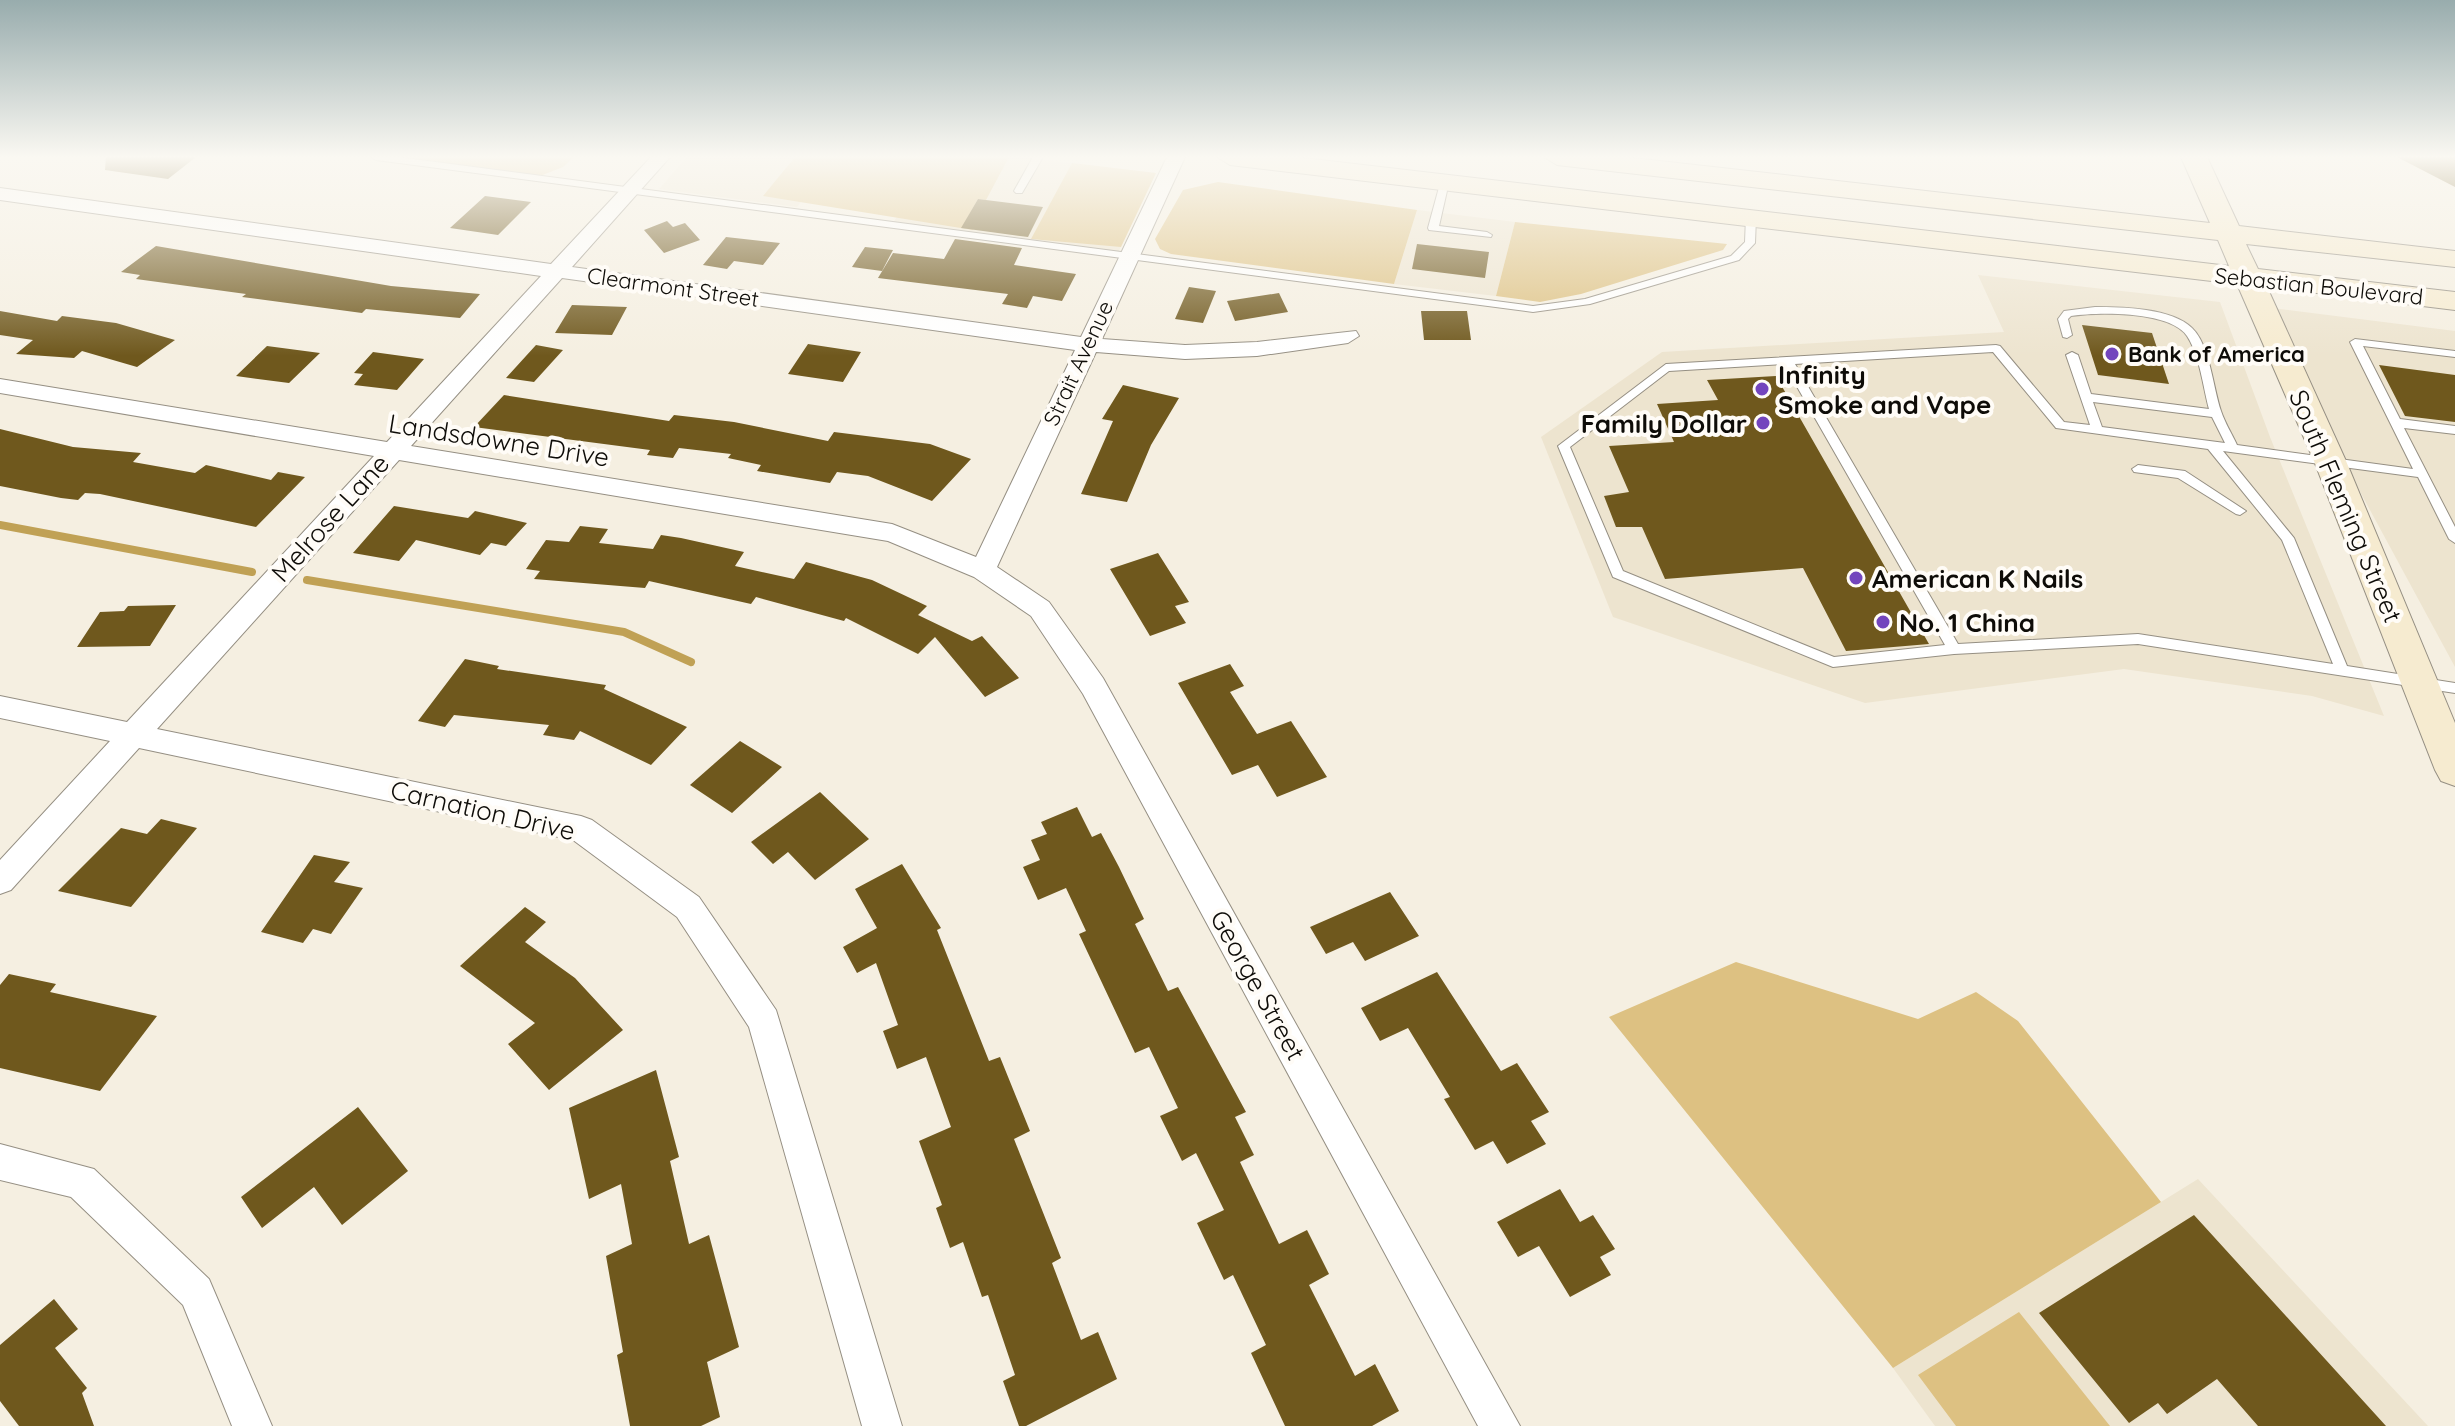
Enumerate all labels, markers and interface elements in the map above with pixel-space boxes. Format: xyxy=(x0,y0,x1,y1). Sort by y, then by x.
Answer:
street label: Clearmont Street xyxy=(585,261,761,313)
street label: Sebastian Boulevard xyxy=(2213,261,2425,311)
street label: Strait Avenue xyxy=(1037,296,1119,430)
place label: Bank of America xyxy=(2128,340,2305,368)
marker: Bank of America xyxy=(2103,345,2121,363)
place label: Infinity Smoke and Vape xyxy=(1778,358,1991,421)
marker: Infinity Smoke and Vape xyxy=(1753,380,1771,398)
street label: South Fleming Street xyxy=(2282,385,2410,627)
street label: Landsdowne Drive xyxy=(386,406,612,474)
place label: Family Dollar xyxy=(1581,407,1747,440)
marker: Family Dollar xyxy=(1754,414,1772,432)
street label: Melrose Lane xyxy=(264,447,396,589)
place label: American K Nails xyxy=(1872,562,2083,595)
marker: American K Nails xyxy=(1847,569,1865,587)
place label: No. 1 China xyxy=(1899,606,2035,639)
marker: No. 1 China xyxy=(1874,613,1892,631)
street label: Carnation Drive xyxy=(388,773,578,847)
street label: George Street xyxy=(1203,904,1313,1066)

